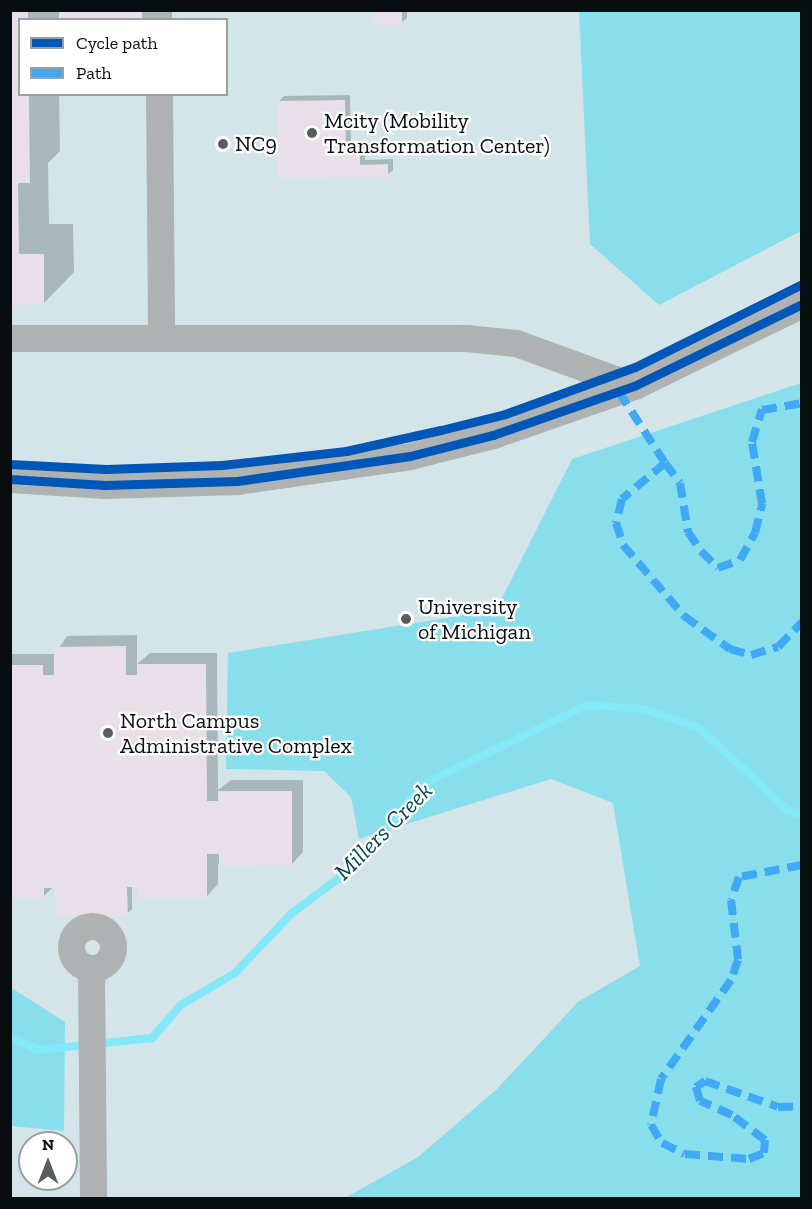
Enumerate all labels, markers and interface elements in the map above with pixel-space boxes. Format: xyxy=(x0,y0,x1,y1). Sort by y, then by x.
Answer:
legend xyxy=(18,18,228,96)
text: Cycle path xyxy=(76,32,158,54)
text: Path xyxy=(76,62,112,84)
place label: Mcity (Mobility Transformation Center) xyxy=(324,107,550,158)
marker: Mcity (Mobility Transformation Center) xyxy=(305,126,319,140)
place label: NC9 xyxy=(235,131,277,157)
marker: NC9 xyxy=(216,137,230,151)
place label: University of Michigan xyxy=(418,593,531,644)
marker: University of Michigan xyxy=(399,612,413,626)
place label: North Campus Administrative Complex xyxy=(120,707,352,758)
marker: North Campus Administrative Complex xyxy=(101,726,115,740)
water label: Millers Creek xyxy=(328,776,438,886)
north arrow xyxy=(18,1131,78,1191)
text: N xyxy=(42,1135,54,1154)

